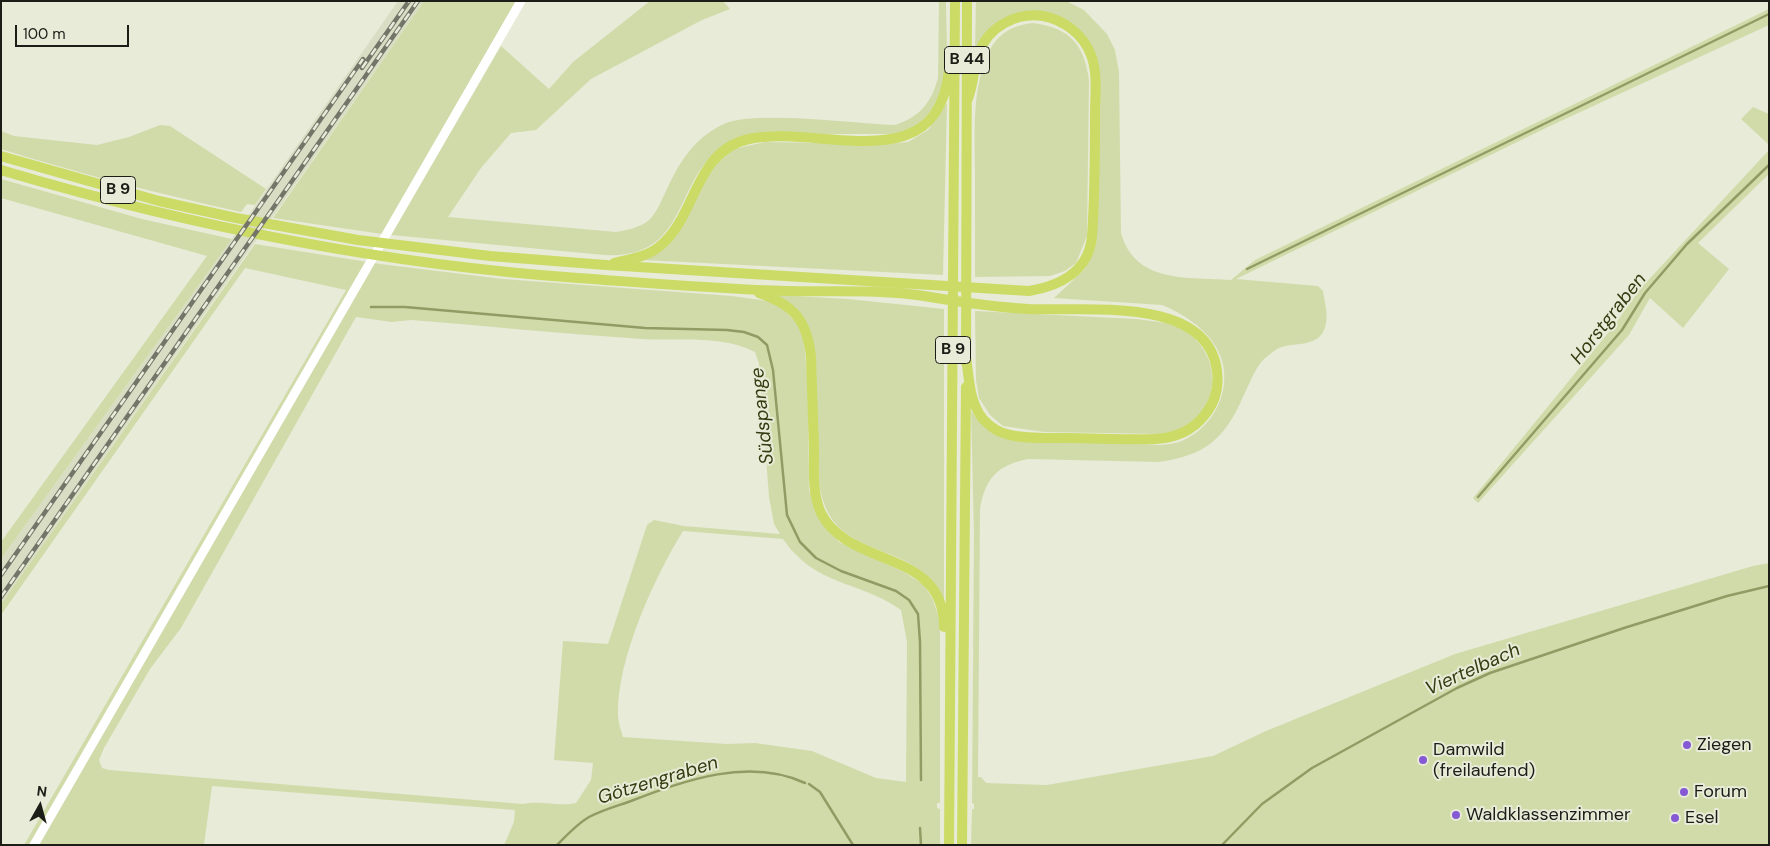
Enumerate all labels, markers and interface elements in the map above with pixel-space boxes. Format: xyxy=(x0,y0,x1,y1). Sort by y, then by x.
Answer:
scale bar xyxy=(18,15,131,47)
text: 100 m xyxy=(23,24,66,44)
road number: B 44 xyxy=(944,46,990,74)
road number: B 9 xyxy=(100,176,136,204)
water label: Horstgraben xyxy=(1566,269,1652,369)
road number: B 9 xyxy=(936,336,970,364)
water label: Südspange xyxy=(747,366,779,466)
water label: Viertelbach xyxy=(1422,639,1524,701)
place label: Ziegen xyxy=(1697,734,1751,756)
place label: Damwild (freilaufend) xyxy=(1433,739,1535,782)
marker: Ziegen xyxy=(1681,739,1693,751)
water label: Götzengraben xyxy=(595,752,721,810)
marker: Damwild (freilaufend) xyxy=(1417,754,1429,766)
north arrow xyxy=(15,781,65,831)
place label: Forum xyxy=(1694,781,1747,803)
text: N xyxy=(36,782,48,801)
marker: Forum xyxy=(1678,786,1690,798)
place label: Waldklassenzimmer xyxy=(1466,804,1631,826)
place label: Esel xyxy=(1685,807,1718,829)
marker: Waldklassenzimmer xyxy=(1450,809,1462,821)
marker: Esel xyxy=(1669,812,1681,824)

